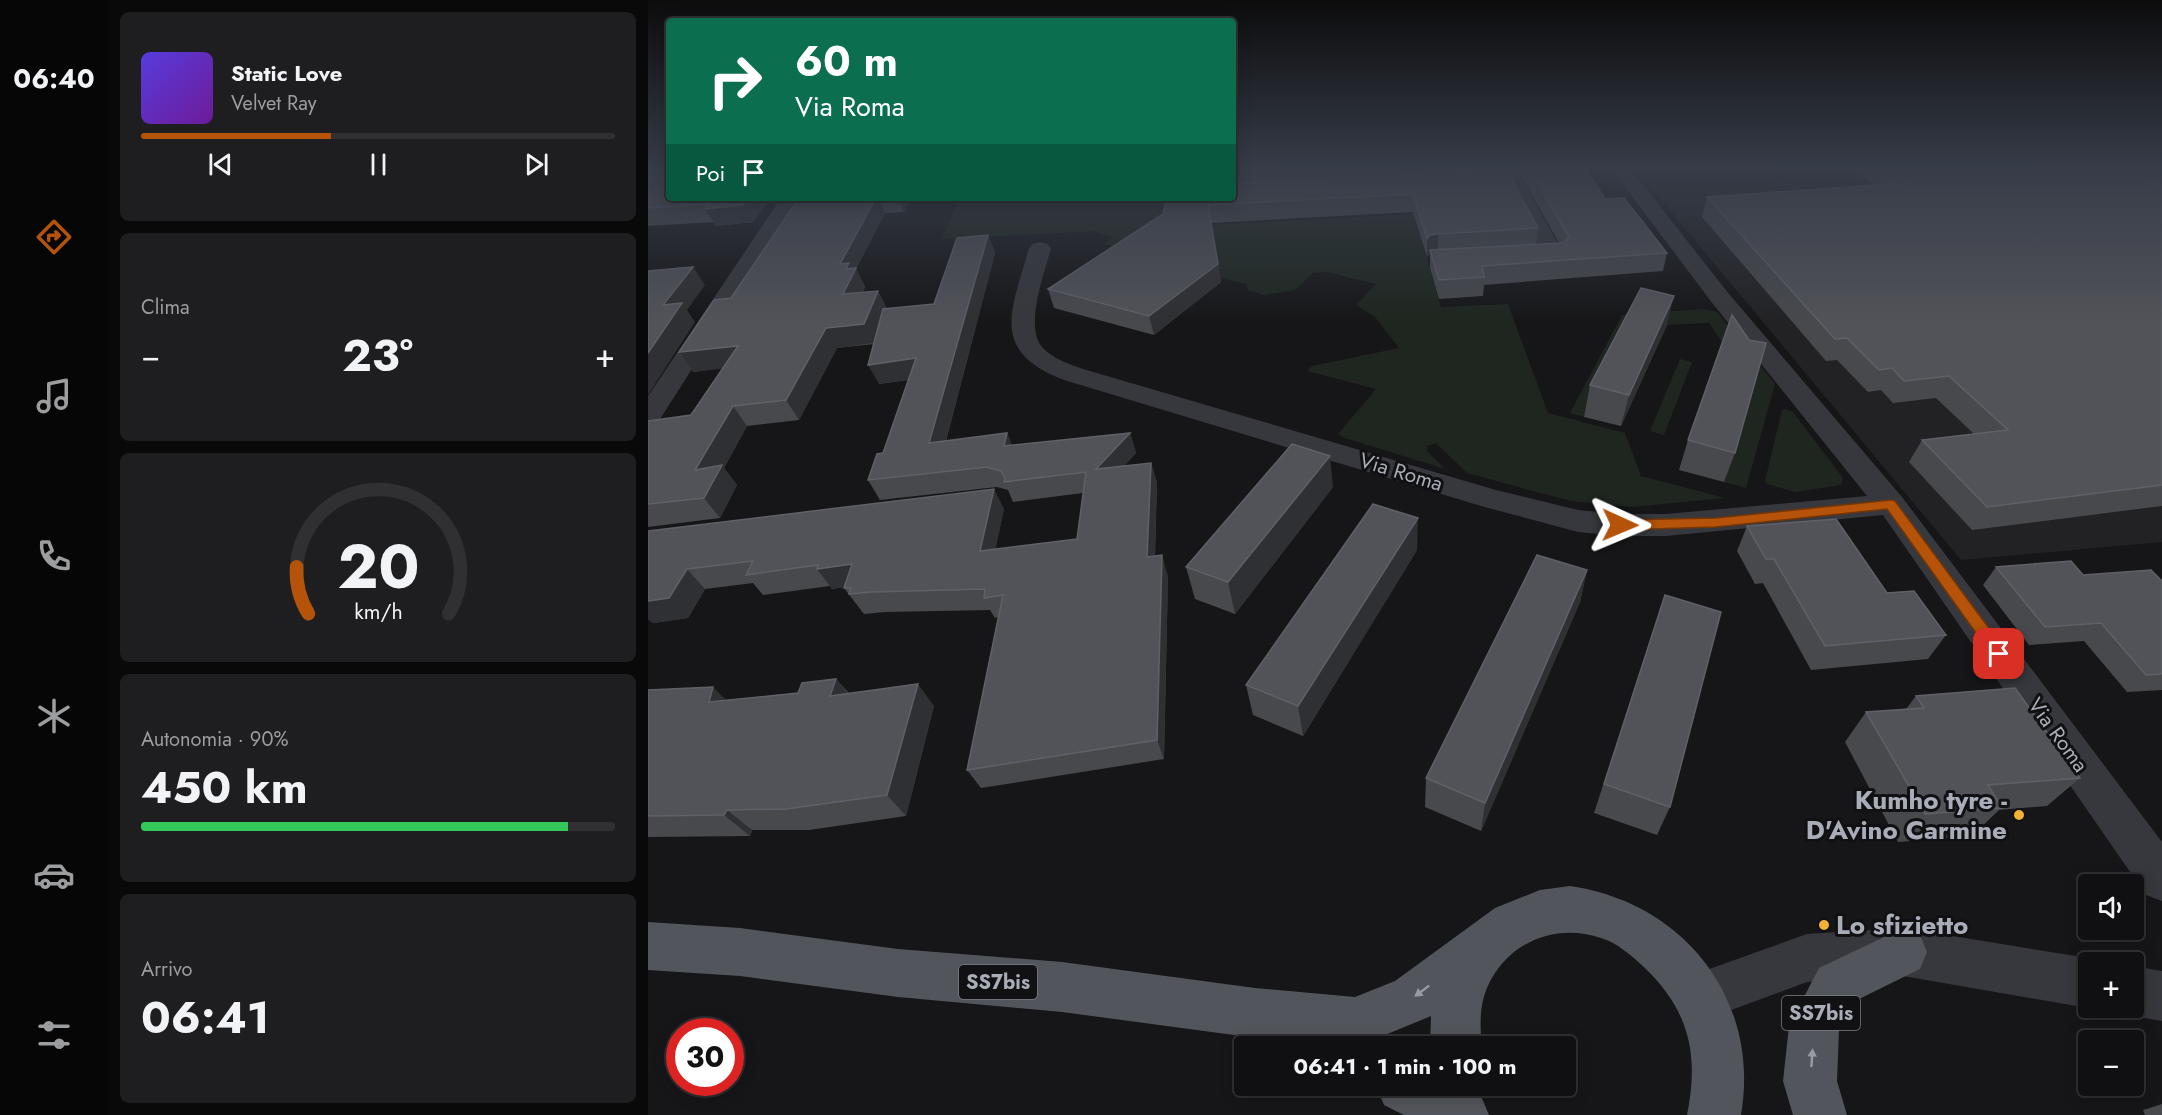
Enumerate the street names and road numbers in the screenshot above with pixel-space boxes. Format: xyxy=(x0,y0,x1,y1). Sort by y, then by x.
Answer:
street label: Via Roma xyxy=(1356,445,1446,499)
street label: Via Roma xyxy=(2021,692,2095,778)
road number: SS7bis xyxy=(959,965,1037,999)
road number: SS7bis xyxy=(1782,996,1860,1030)

